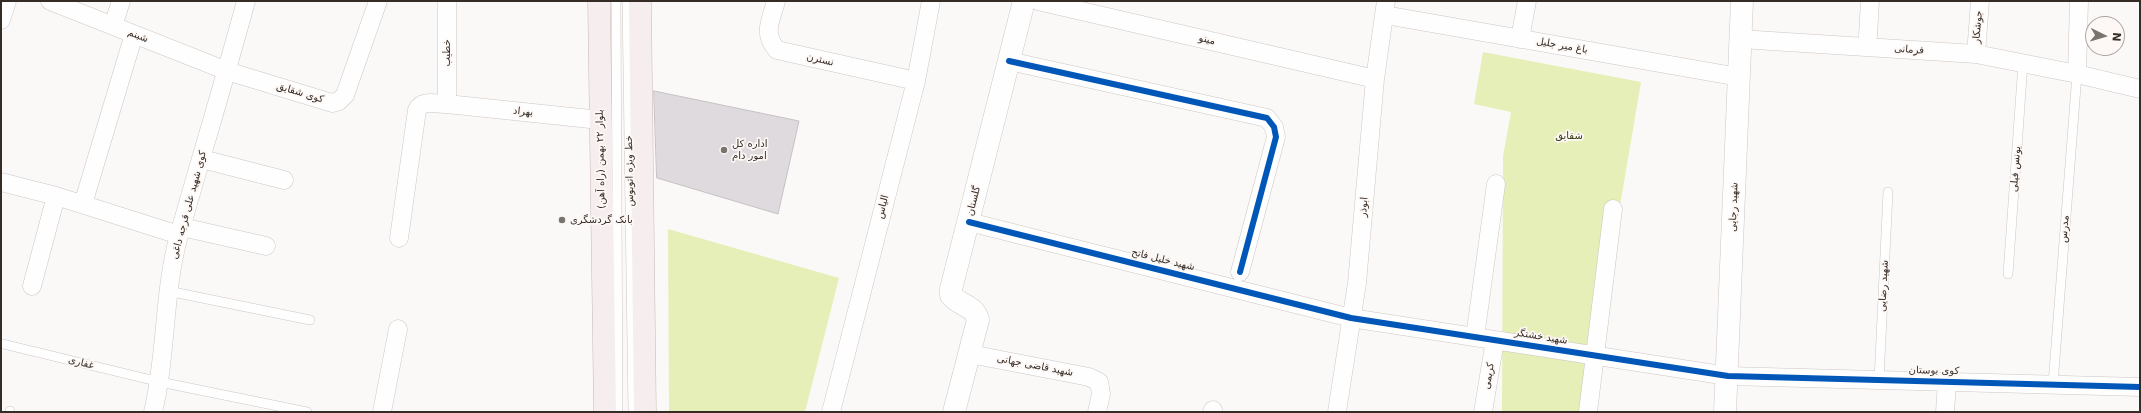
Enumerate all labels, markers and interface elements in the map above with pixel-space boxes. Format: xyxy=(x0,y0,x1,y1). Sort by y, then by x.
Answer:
street label: جوشکار xyxy=(1971,10,1985,44)
north arrow xyxy=(2085,16,2125,56)
street label: شبنم xyxy=(126,26,150,46)
street label: مینو xyxy=(1198,32,1216,48)
text: N xyxy=(2110,32,2123,42)
street label: باغ میر جلیل xyxy=(1535,36,1589,56)
street label: خطیب xyxy=(441,39,453,67)
street label: فرمانی xyxy=(1894,43,1924,57)
street label: نسترن xyxy=(805,51,835,69)
street label: کوی شقایق xyxy=(275,80,325,106)
street label: بهراد xyxy=(512,105,534,119)
street label: بلوار ۲۲ بهمن (راه آهن) xyxy=(594,109,608,209)
park label: شقایق xyxy=(1555,130,1583,142)
street label: خط ویژه اتوبوس xyxy=(623,135,637,207)
place label: اداره کل امور دام xyxy=(732,138,768,162)
marker: اداره کل امور دام xyxy=(719,145,729,155)
street label: یونس فیلی xyxy=(2008,146,2024,192)
street label: کوی شهید علی قرجه داغی xyxy=(169,149,209,261)
street label: شهید رجایی xyxy=(1727,182,1741,232)
street label: گلستان xyxy=(965,185,983,217)
street label: الیاس xyxy=(874,194,892,220)
street label: ابوذر xyxy=(1357,197,1371,217)
place label: بانک گردشگری xyxy=(570,214,633,226)
marker: بانک گردشگری xyxy=(557,215,567,225)
street label: مدرس xyxy=(2058,215,2072,243)
street label: شهید خلیل فاتح xyxy=(1130,246,1196,274)
street label: شهید رضایی xyxy=(1877,260,1891,312)
street label: شهید خشتگر xyxy=(1514,327,1568,347)
street label: شهید قاضی جهانی xyxy=(996,353,1074,379)
street label: غفاری xyxy=(67,354,95,372)
street label: کریمی xyxy=(1481,362,1497,390)
street label: کوی بوستان xyxy=(1909,365,1959,377)

